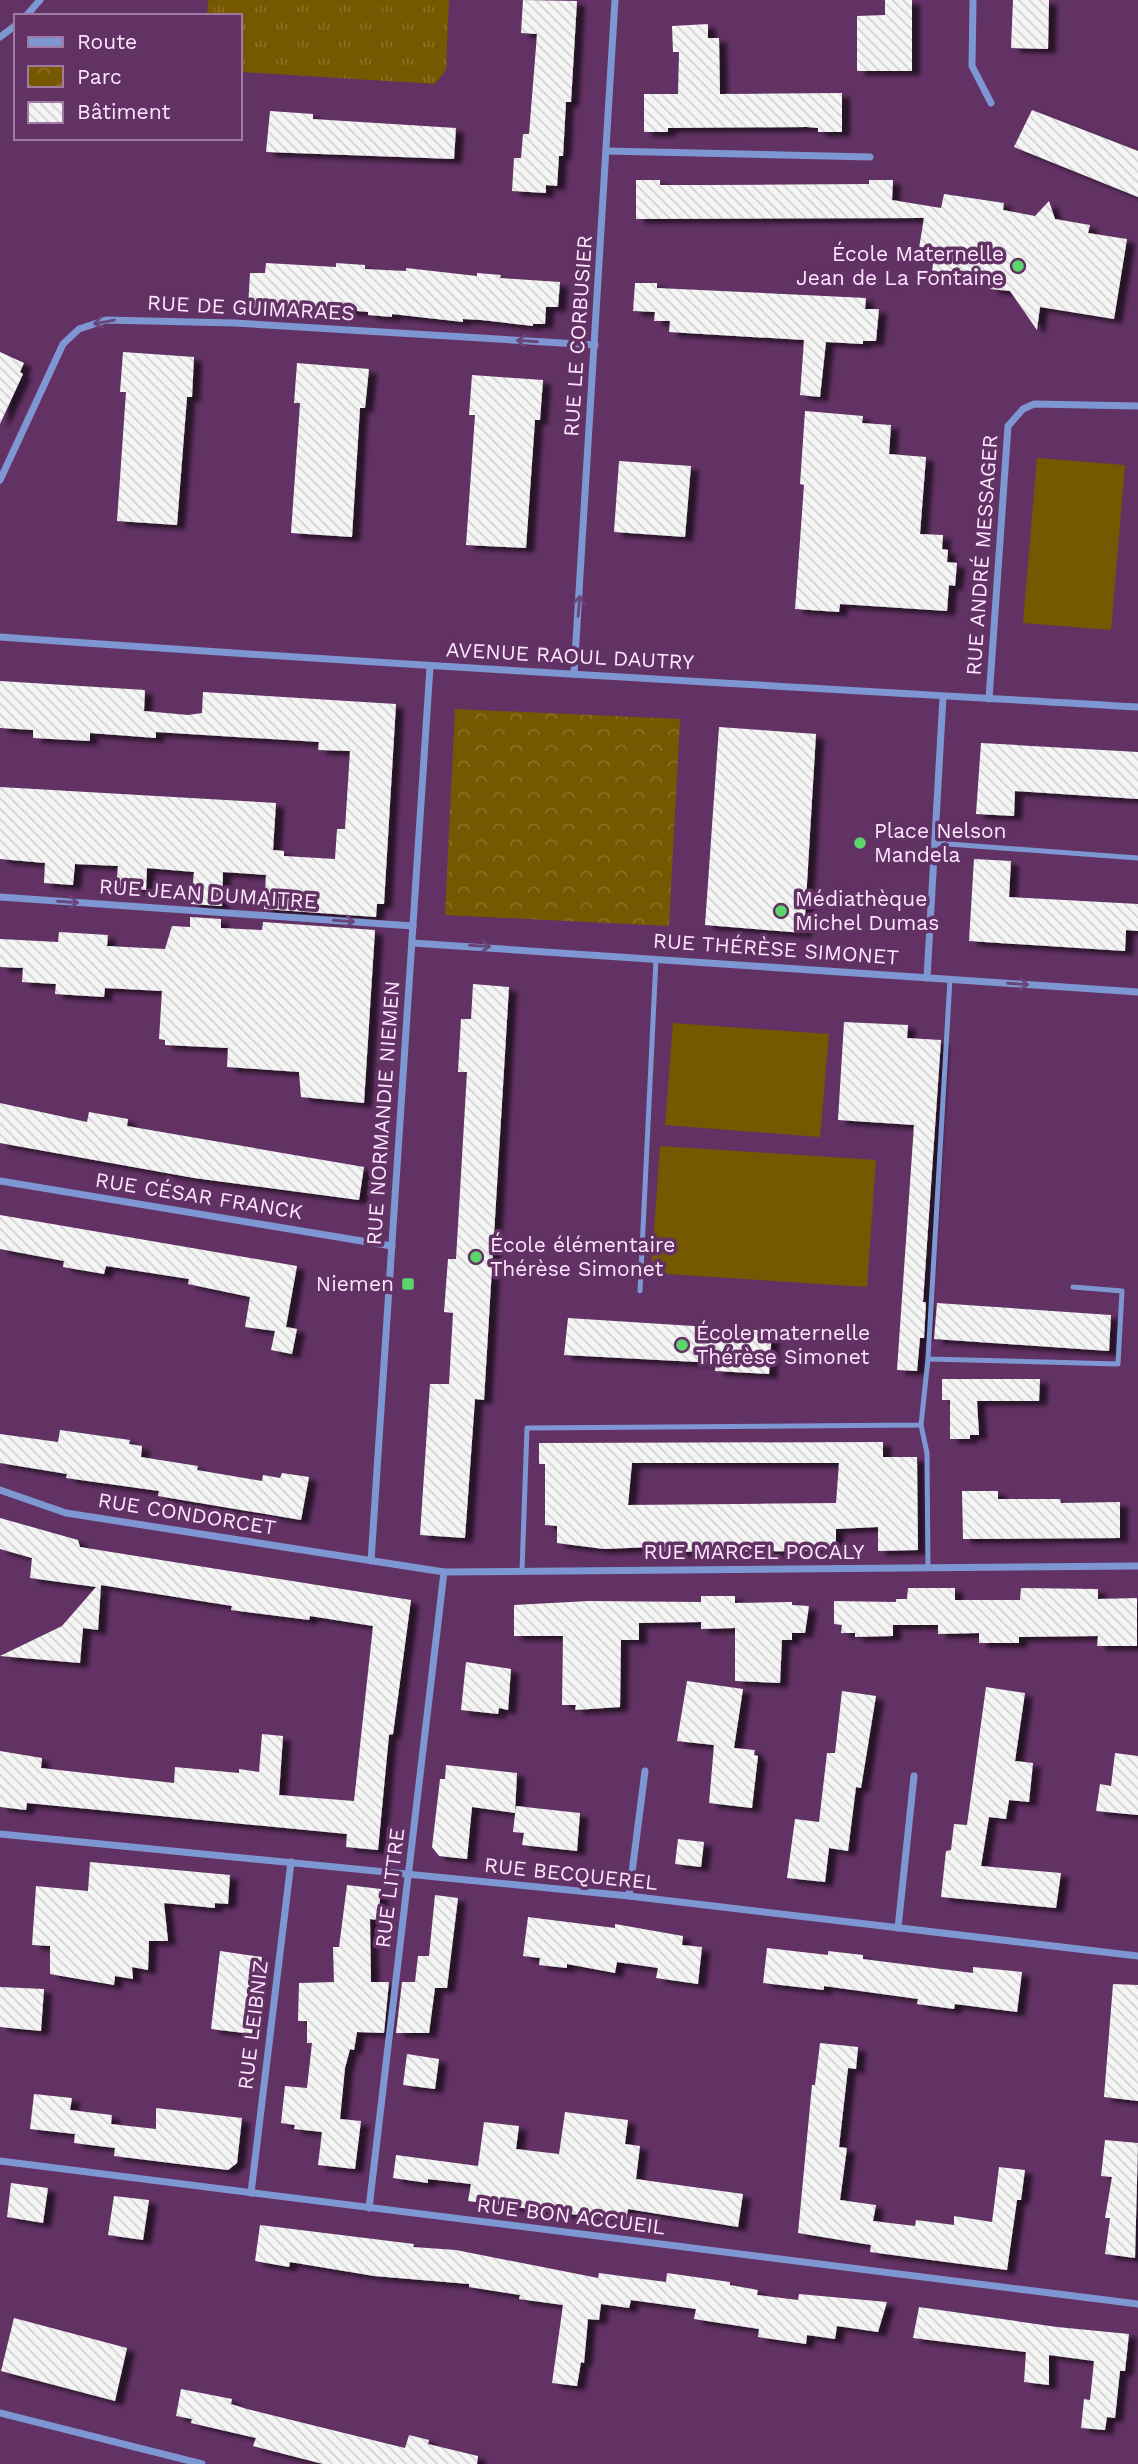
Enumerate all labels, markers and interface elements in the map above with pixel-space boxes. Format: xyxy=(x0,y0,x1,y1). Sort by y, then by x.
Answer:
legend xyxy=(14,14,242,140)
text: Route xyxy=(77,29,137,54)
text: Parc xyxy=(77,64,122,89)
text: Bâtiment xyxy=(77,99,171,124)
street label: RUE LE CORBUSIER xyxy=(558,234,597,438)
place label: École Maternelle Jean de La Fontaine xyxy=(796,241,1004,290)
marker: École Maternelle Jean de La Fontaine xyxy=(1010,258,1026,274)
street label: RUE DE GUIMARAES xyxy=(147,290,355,325)
one-way arrow xyxy=(93,316,116,329)
one-way arrow xyxy=(515,335,538,348)
street label: RUE ANDRÉ MESSAGER xyxy=(961,434,1002,676)
one-way arrow xyxy=(573,595,586,617)
street label: AVENUE RAOUL DAUTRY xyxy=(445,637,695,674)
place label: Place Nelson Mandela xyxy=(874,818,1007,867)
marker: Place Nelson Mandela xyxy=(852,835,868,851)
street label: RUE JEAN DUMAITRE xyxy=(98,873,318,914)
place label: Médiathèque Michel Dumas xyxy=(795,886,939,935)
one-way arrow xyxy=(56,895,79,908)
marker: Médiathèque Michel Dumas xyxy=(773,903,789,919)
one-way arrow xyxy=(332,915,355,928)
street label: RUE THÉRÈSE SIMONET xyxy=(652,927,900,970)
one-way arrow xyxy=(469,939,492,952)
one-way arrow xyxy=(1006,978,1029,991)
street label: RUE NORMANDIE NIEMEN xyxy=(361,980,404,1246)
street label: RUE CÉSAR FRANCK xyxy=(94,1167,305,1224)
place label: École élémentaire Thérèse Simonet xyxy=(490,1232,675,1281)
marker: École élémentaire Thérèse Simonet xyxy=(468,1249,484,1265)
place label: Niemen xyxy=(316,1271,394,1296)
marker: Niemen xyxy=(400,1276,416,1292)
place label: École maternelle Thérèse Simonet xyxy=(696,1320,870,1369)
marker: École maternelle Thérèse Simonet xyxy=(674,1337,690,1353)
street label: RUE CONDORCET xyxy=(96,1487,278,1540)
street label: RUE MARCEL POCALY xyxy=(644,1539,864,1564)
street label: RUE LITTRE xyxy=(370,1826,409,1949)
street label: RUE BECQUEREL xyxy=(483,1852,659,1895)
street label: RUE LEIBNIZ xyxy=(232,1959,273,2091)
street label: RUE BON ACCUEIL xyxy=(475,2192,667,2239)

